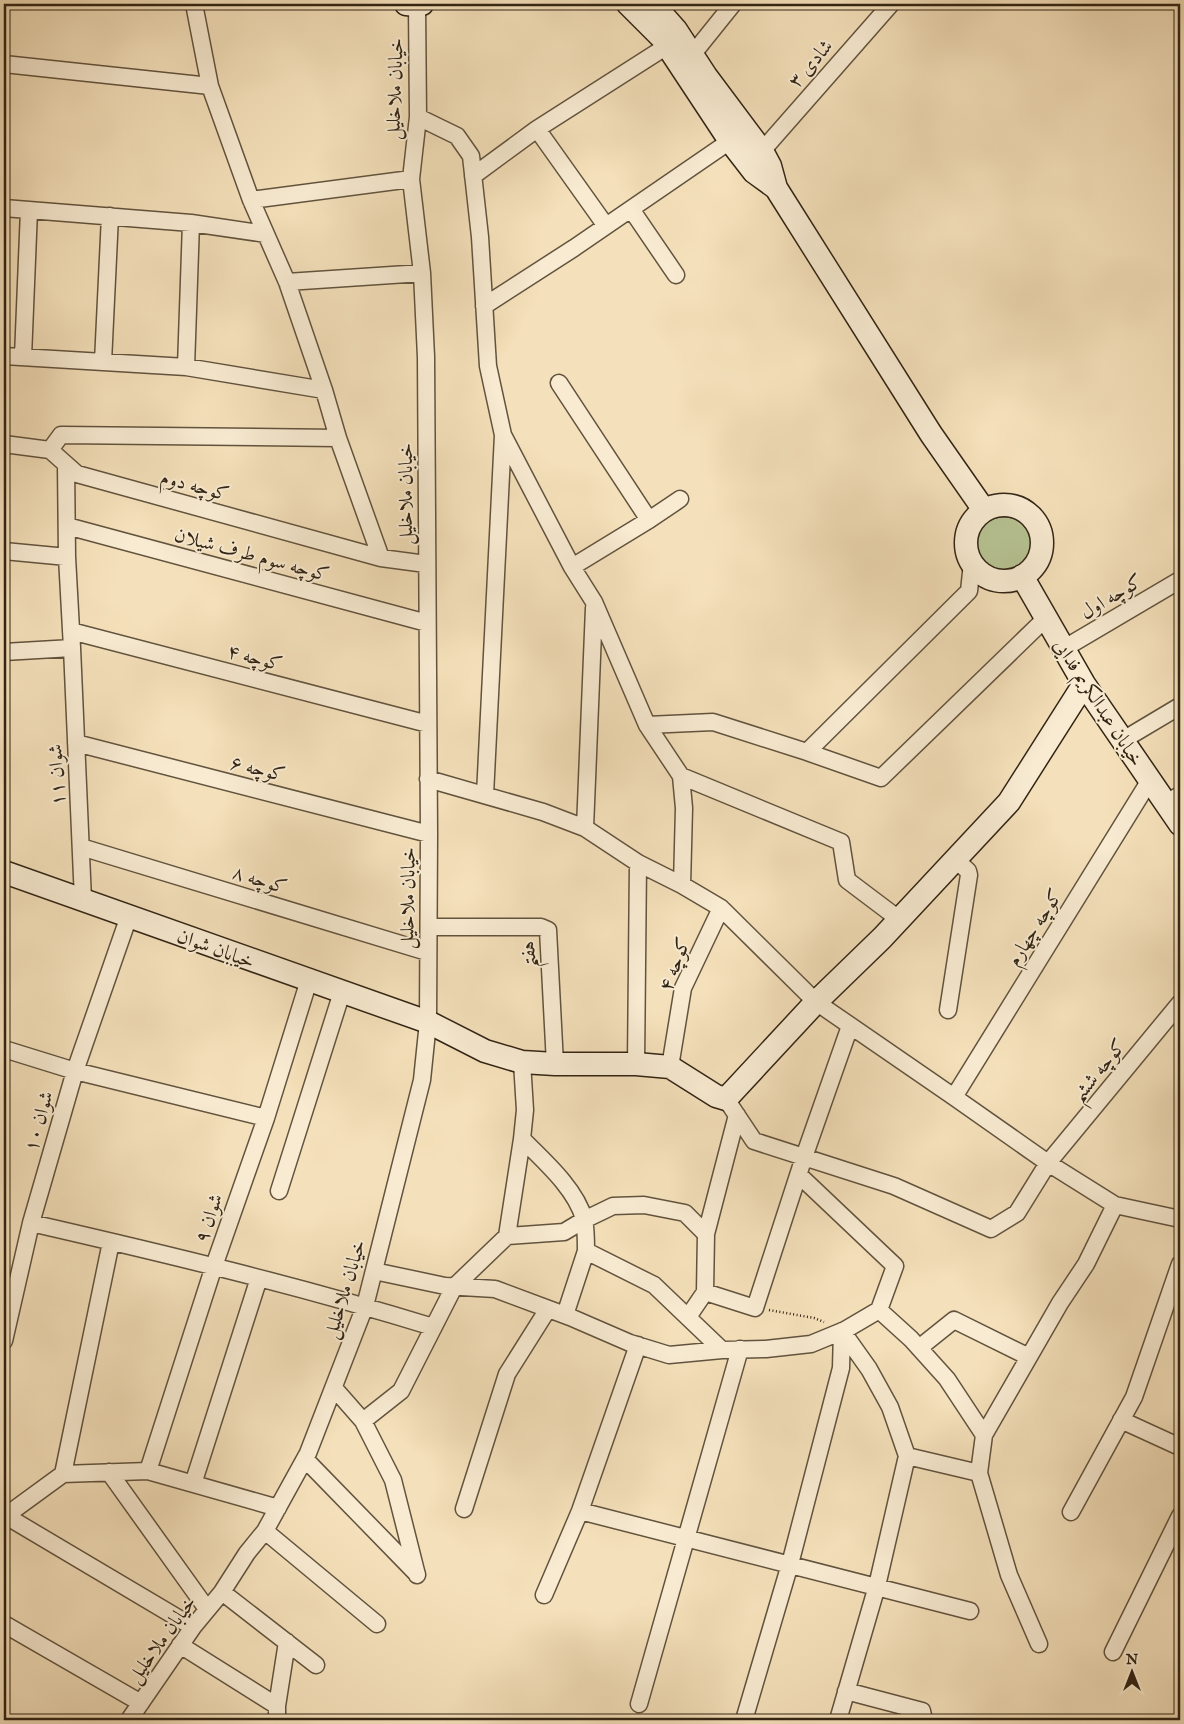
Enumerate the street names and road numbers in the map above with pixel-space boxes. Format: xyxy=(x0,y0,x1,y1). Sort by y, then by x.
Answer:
street label: شادی ۳ xyxy=(783,35,839,93)
street label: خیابان ملاخلیل xyxy=(381,38,411,141)
street label: خیابان ملاخلیل xyxy=(394,443,420,545)
street label: کوچه دوم xyxy=(156,465,232,511)
street label: کوچه سوم طرف شیلان xyxy=(170,523,332,592)
street label: کوچه اول xyxy=(1076,569,1148,626)
street label: خیابان عبدالکریم فدایی xyxy=(1044,634,1148,774)
street label: کوچه ۴ xyxy=(224,639,285,678)
street label: شوان ۱۱ xyxy=(43,743,72,806)
street label: کوچه ۶ xyxy=(228,751,288,788)
street label: خیابان ملاخلیل xyxy=(395,847,423,949)
street label: کوچه ۸ xyxy=(229,860,290,901)
street label: کوچه چهارم xyxy=(1002,884,1072,973)
street label: خیابان شوان xyxy=(173,924,258,975)
street label: کوچه ۴ xyxy=(654,934,697,995)
street label: هفتم xyxy=(516,939,549,970)
street label: کوچه ششم xyxy=(1066,1034,1137,1111)
street label: شوان ۱۰ xyxy=(19,1088,60,1155)
street label: شوان ۹ xyxy=(189,1191,229,1246)
street label: خیابان ملاخلیل xyxy=(319,1237,373,1342)
street label: خیابان ملاخلیل xyxy=(122,1591,203,1689)

